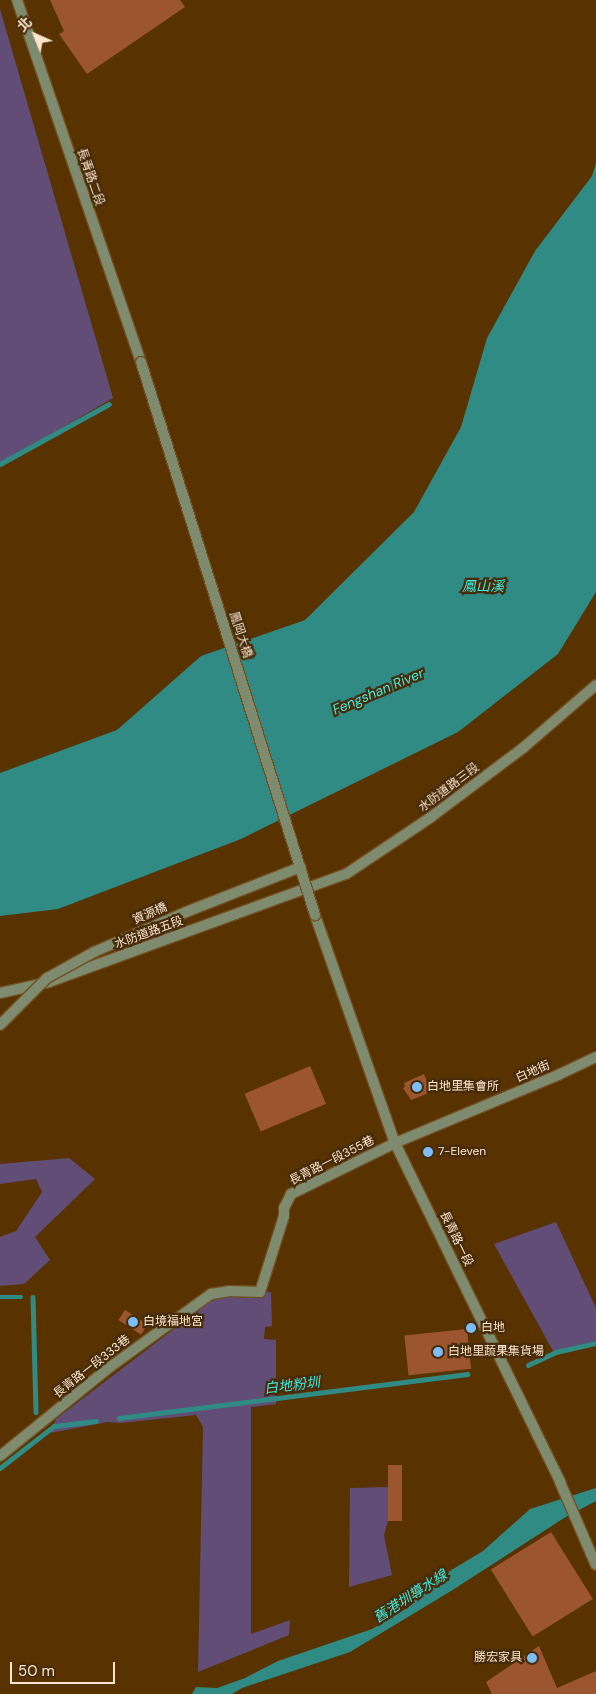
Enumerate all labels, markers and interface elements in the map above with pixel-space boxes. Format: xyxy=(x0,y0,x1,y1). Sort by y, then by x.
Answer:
north arrow xyxy=(10,10,60,60)
text: 北 xyxy=(13,13,36,36)
street label: 長青路二段 xyxy=(73,146,107,208)
water label: 鳳山溪 xyxy=(462,578,504,594)
street label: 鳳岡大橋 xyxy=(226,610,254,660)
water label: Fengshan River xyxy=(330,664,426,718)
street label: 水防道路三段 xyxy=(416,761,482,815)
street label: 資源橋 xyxy=(131,900,169,928)
street label: 水防道路五段 xyxy=(113,914,185,952)
street label: 白地街 xyxy=(514,1058,552,1086)
place label: 白地里集會所 xyxy=(427,1080,499,1094)
marker: 白地里集會所 xyxy=(411,1081,423,1093)
street label: 長青路一段355巷 xyxy=(287,1133,377,1189)
place label: 7-Eleven xyxy=(438,1145,486,1159)
marker: 7-Eleven xyxy=(422,1146,434,1158)
street label: 長青路一段 xyxy=(436,1209,476,1269)
place label: 白境福地宮 xyxy=(143,1315,203,1329)
marker: 白境福地宮 xyxy=(127,1316,139,1328)
place label: 白地 xyxy=(481,1321,505,1335)
marker: 白地 xyxy=(465,1322,477,1334)
street label: 長青路一段333巷 xyxy=(51,1333,133,1401)
place label: 白地里蔬果集貨場 xyxy=(448,1345,544,1359)
marker: 白地里蔬果集貨場 xyxy=(432,1346,444,1358)
water label: 白地粉圳 xyxy=(263,1373,321,1397)
water label: 舊港圳導水線 xyxy=(370,1566,450,1626)
place label: 勝宏家具 xyxy=(474,1651,522,1665)
scale bar xyxy=(12,1652,118,1684)
marker: 勝宏家具 xyxy=(526,1652,538,1664)
text: 50 m xyxy=(18,1661,55,1681)

